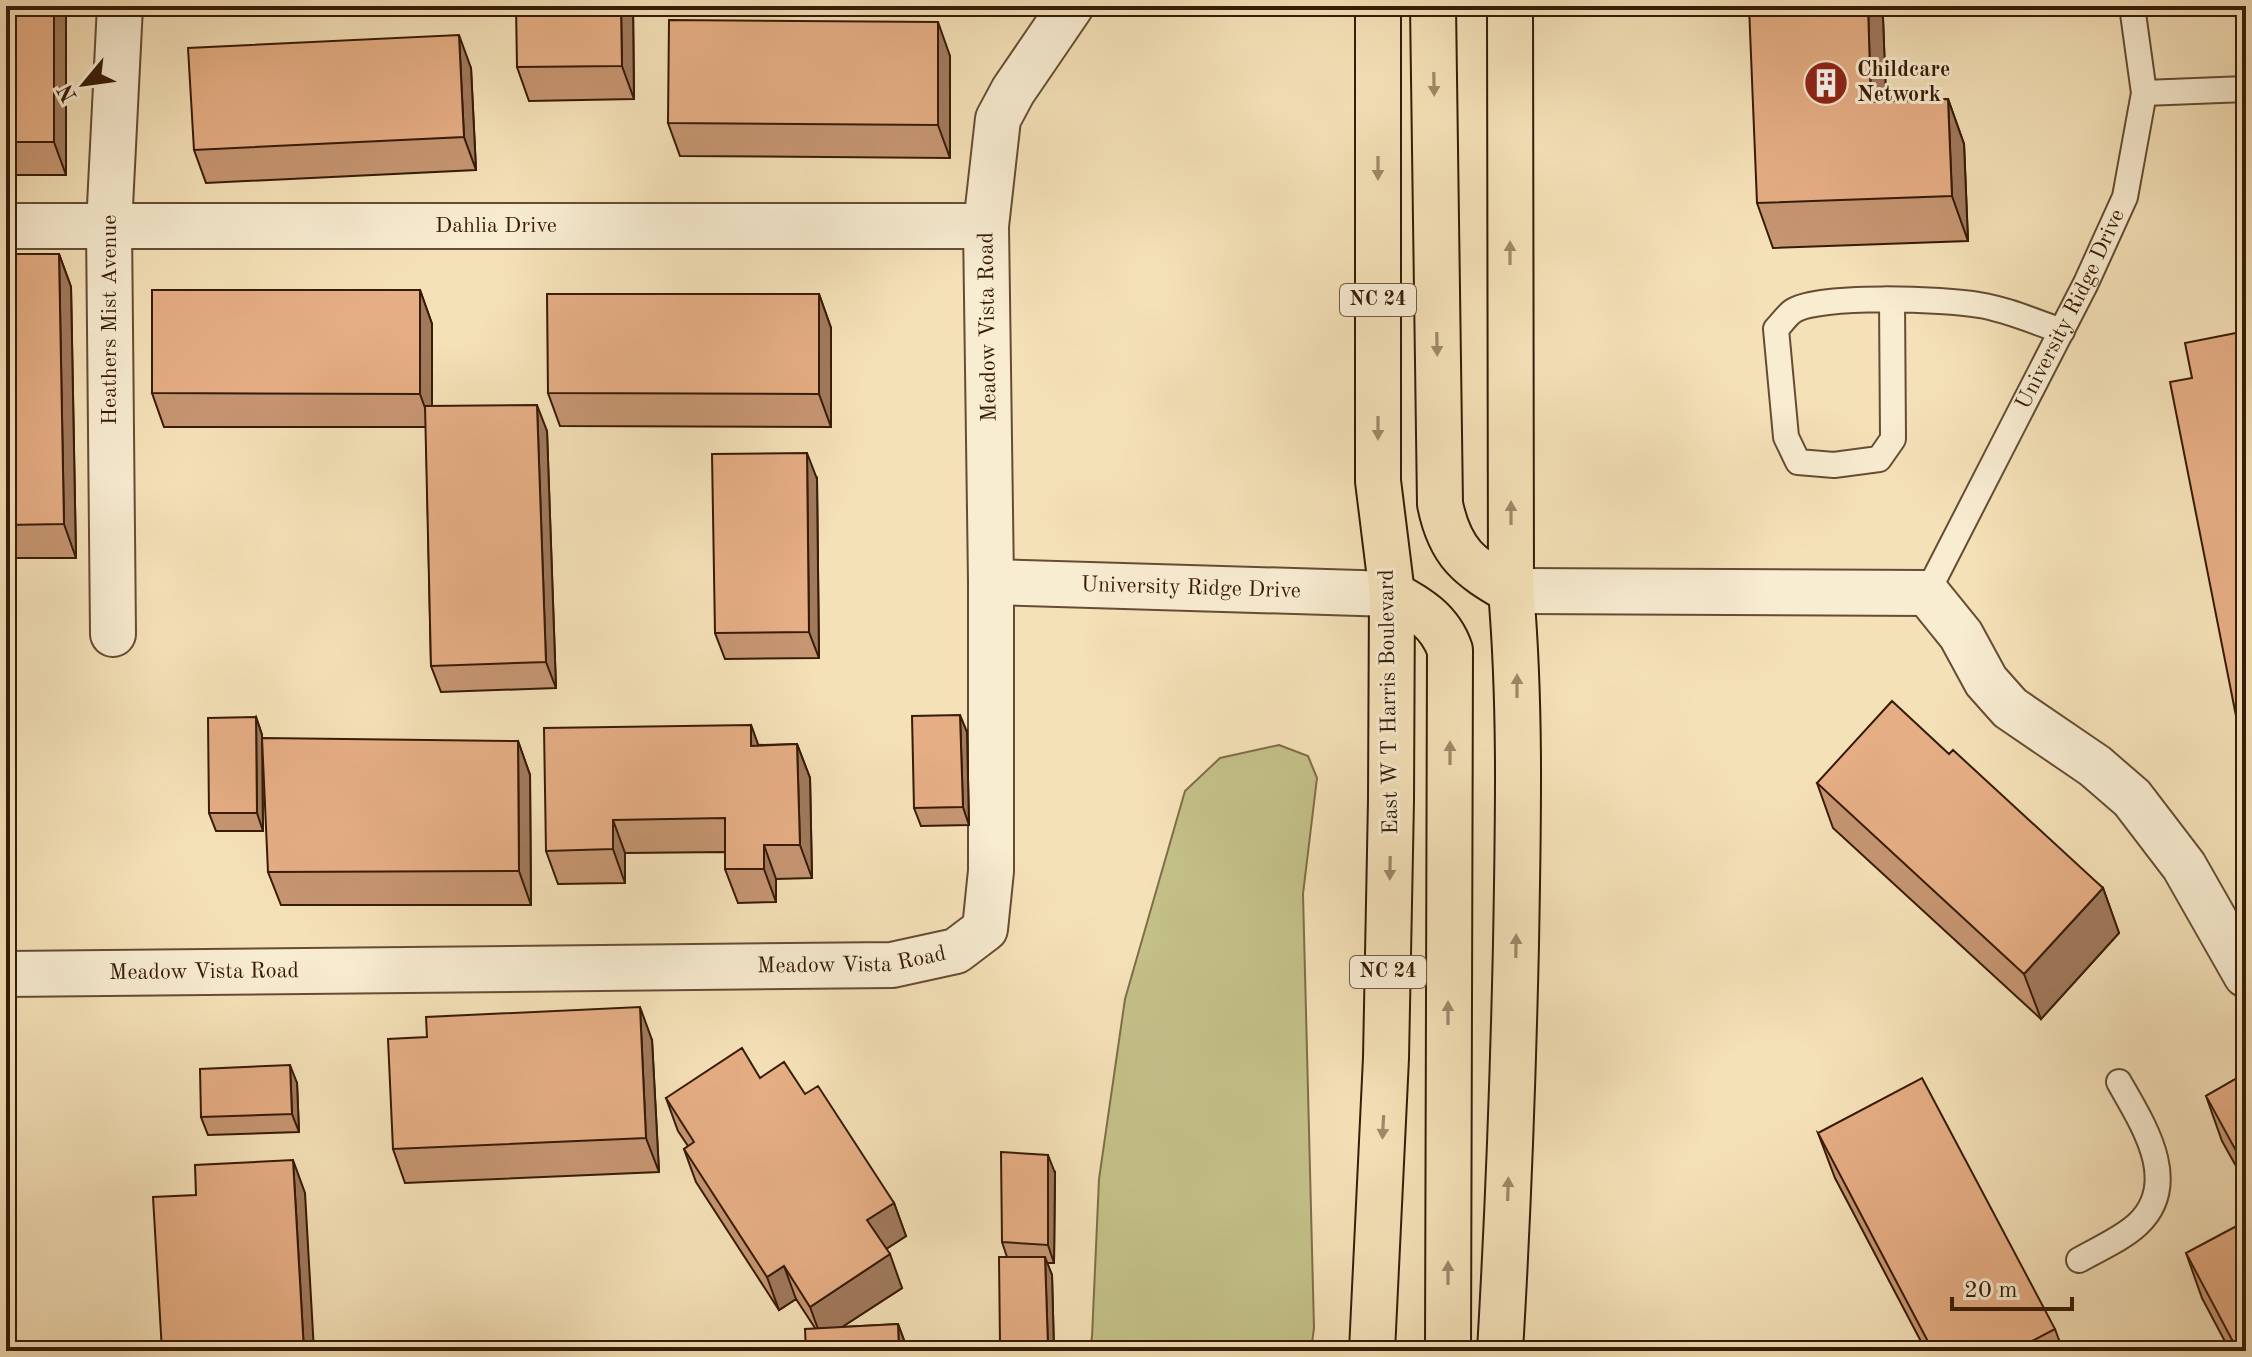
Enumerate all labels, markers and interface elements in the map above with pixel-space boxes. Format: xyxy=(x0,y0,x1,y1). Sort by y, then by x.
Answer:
north arrow xyxy=(44,44,124,124)
building icon: Childcare Network xyxy=(1802,59,1850,107)
place label: Childcare Network xyxy=(1857,59,1950,106)
one-way arrow xyxy=(1428,72,1440,97)
text: N xyxy=(54,80,82,105)
one-way arrow xyxy=(1372,156,1384,181)
street label: University Ridge Drive xyxy=(2012,206,2129,413)
street label: Heathers Mist Avenue xyxy=(99,215,121,425)
street label: Dahlia Drive xyxy=(435,215,557,237)
street label: Meadow Vista Road xyxy=(975,232,1001,422)
one-way arrow xyxy=(1504,240,1516,265)
road number: NC 24 xyxy=(1340,284,1416,316)
one-way arrow xyxy=(1431,332,1444,357)
one-way arrow xyxy=(1372,416,1384,441)
one-way arrow xyxy=(1505,500,1517,525)
street label: East W T Harris Boulevard xyxy=(1376,569,1402,835)
street label: University Ridge Drive xyxy=(1081,574,1301,602)
one-way arrow xyxy=(1511,673,1524,698)
one-way arrow xyxy=(1444,740,1456,765)
one-way arrow xyxy=(1384,856,1396,881)
one-way arrow xyxy=(1509,933,1522,958)
street label: Meadow Vista Road xyxy=(757,943,948,977)
road number: NC 24 xyxy=(1350,956,1426,988)
street label: Meadow Vista Road xyxy=(109,960,299,984)
one-way arrow xyxy=(1442,1000,1454,1025)
one-way arrow xyxy=(1376,1115,1389,1140)
one-way arrow xyxy=(1502,1176,1515,1201)
one-way arrow xyxy=(1442,1260,1454,1285)
scale bar xyxy=(1952,1261,2072,1311)
text: 20 m xyxy=(1964,1279,2018,1303)

